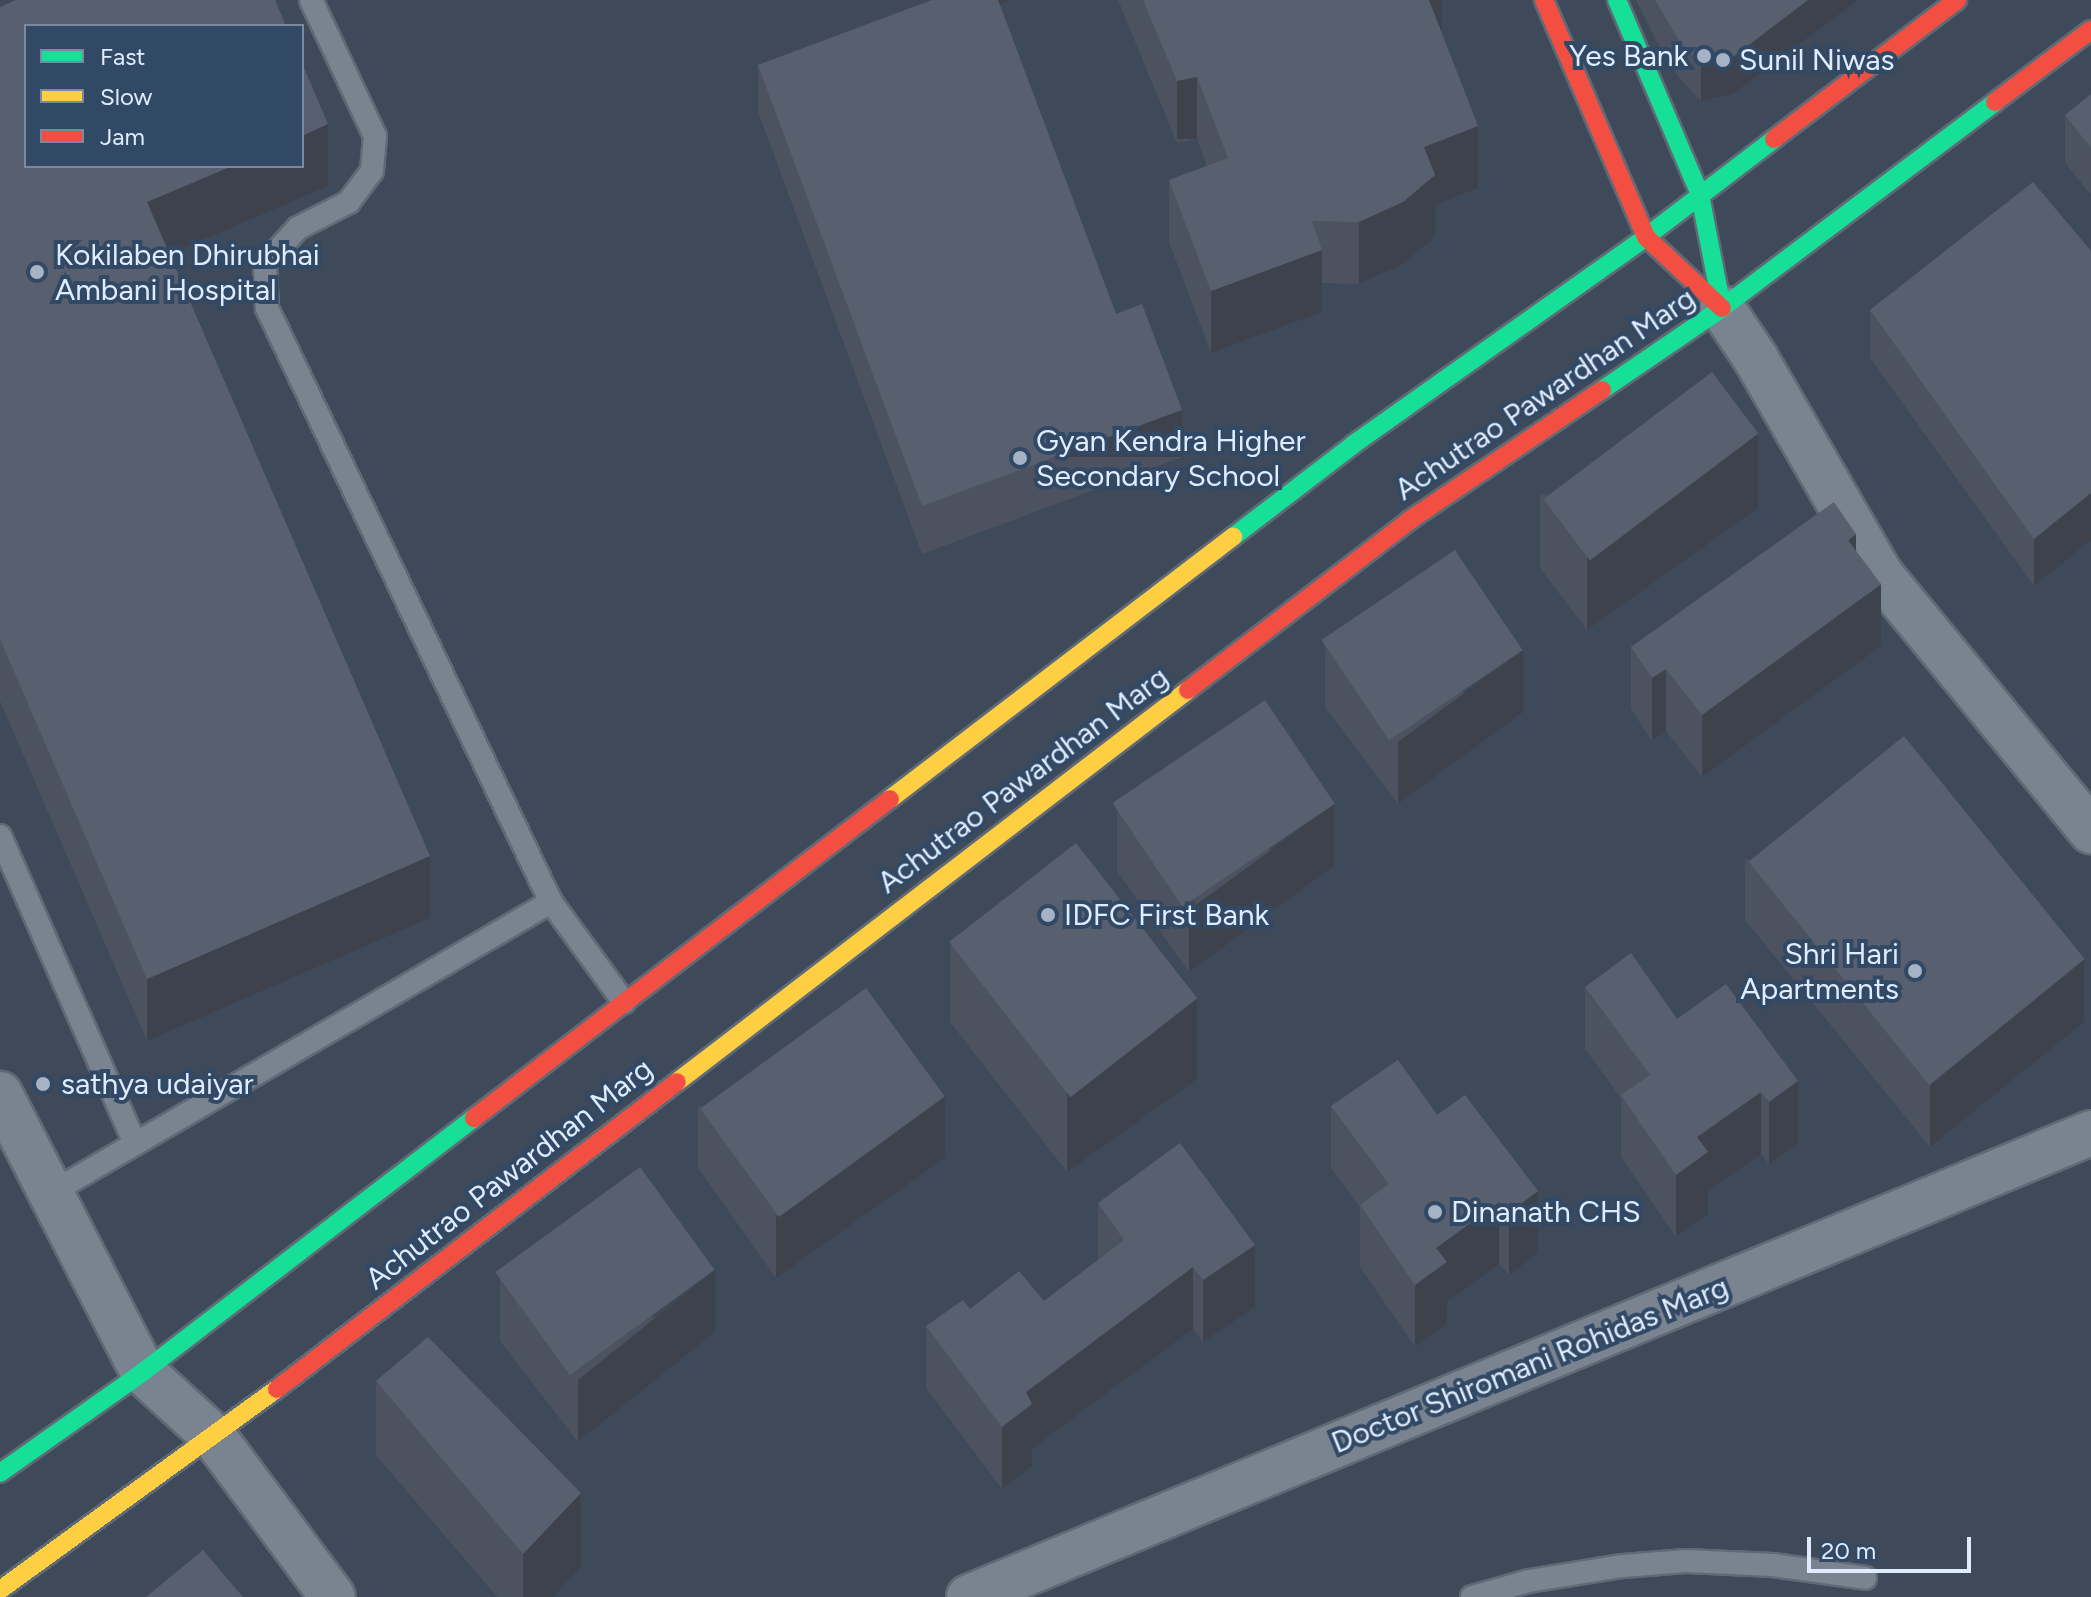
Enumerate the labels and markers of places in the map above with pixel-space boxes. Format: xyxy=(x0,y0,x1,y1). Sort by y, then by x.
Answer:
place label: Yes Bank xyxy=(1569,38,1688,74)
place label: Sunil Niwas xyxy=(1739,42,1894,78)
marker: Yes Bank xyxy=(1695,47,1713,65)
marker: Sunil Niwas xyxy=(1714,51,1732,69)
place label: Kokilaben Dhirubhai Ambani Hospital xyxy=(55,237,320,308)
marker: Kokilaben Dhirubhai Ambani Hospital xyxy=(26,261,48,283)
place label: Gyan Kendra Higher Secondary School xyxy=(1036,423,1306,494)
marker: Gyan Kendra Higher Secondary School xyxy=(1011,449,1029,467)
place label: IDFC First Bank xyxy=(1064,897,1269,933)
marker: IDFC First Bank xyxy=(1039,906,1057,924)
place label: Shri Hari Apartments xyxy=(1740,936,1899,1006)
marker: Shri Hari Apartments xyxy=(1906,962,1924,980)
place label: sathya udaiyar xyxy=(61,1066,254,1102)
marker: sathya udaiyar xyxy=(32,1073,54,1095)
place label: Dinanath CHS xyxy=(1451,1194,1641,1230)
marker: Dinanath CHS xyxy=(1426,1203,1444,1221)

